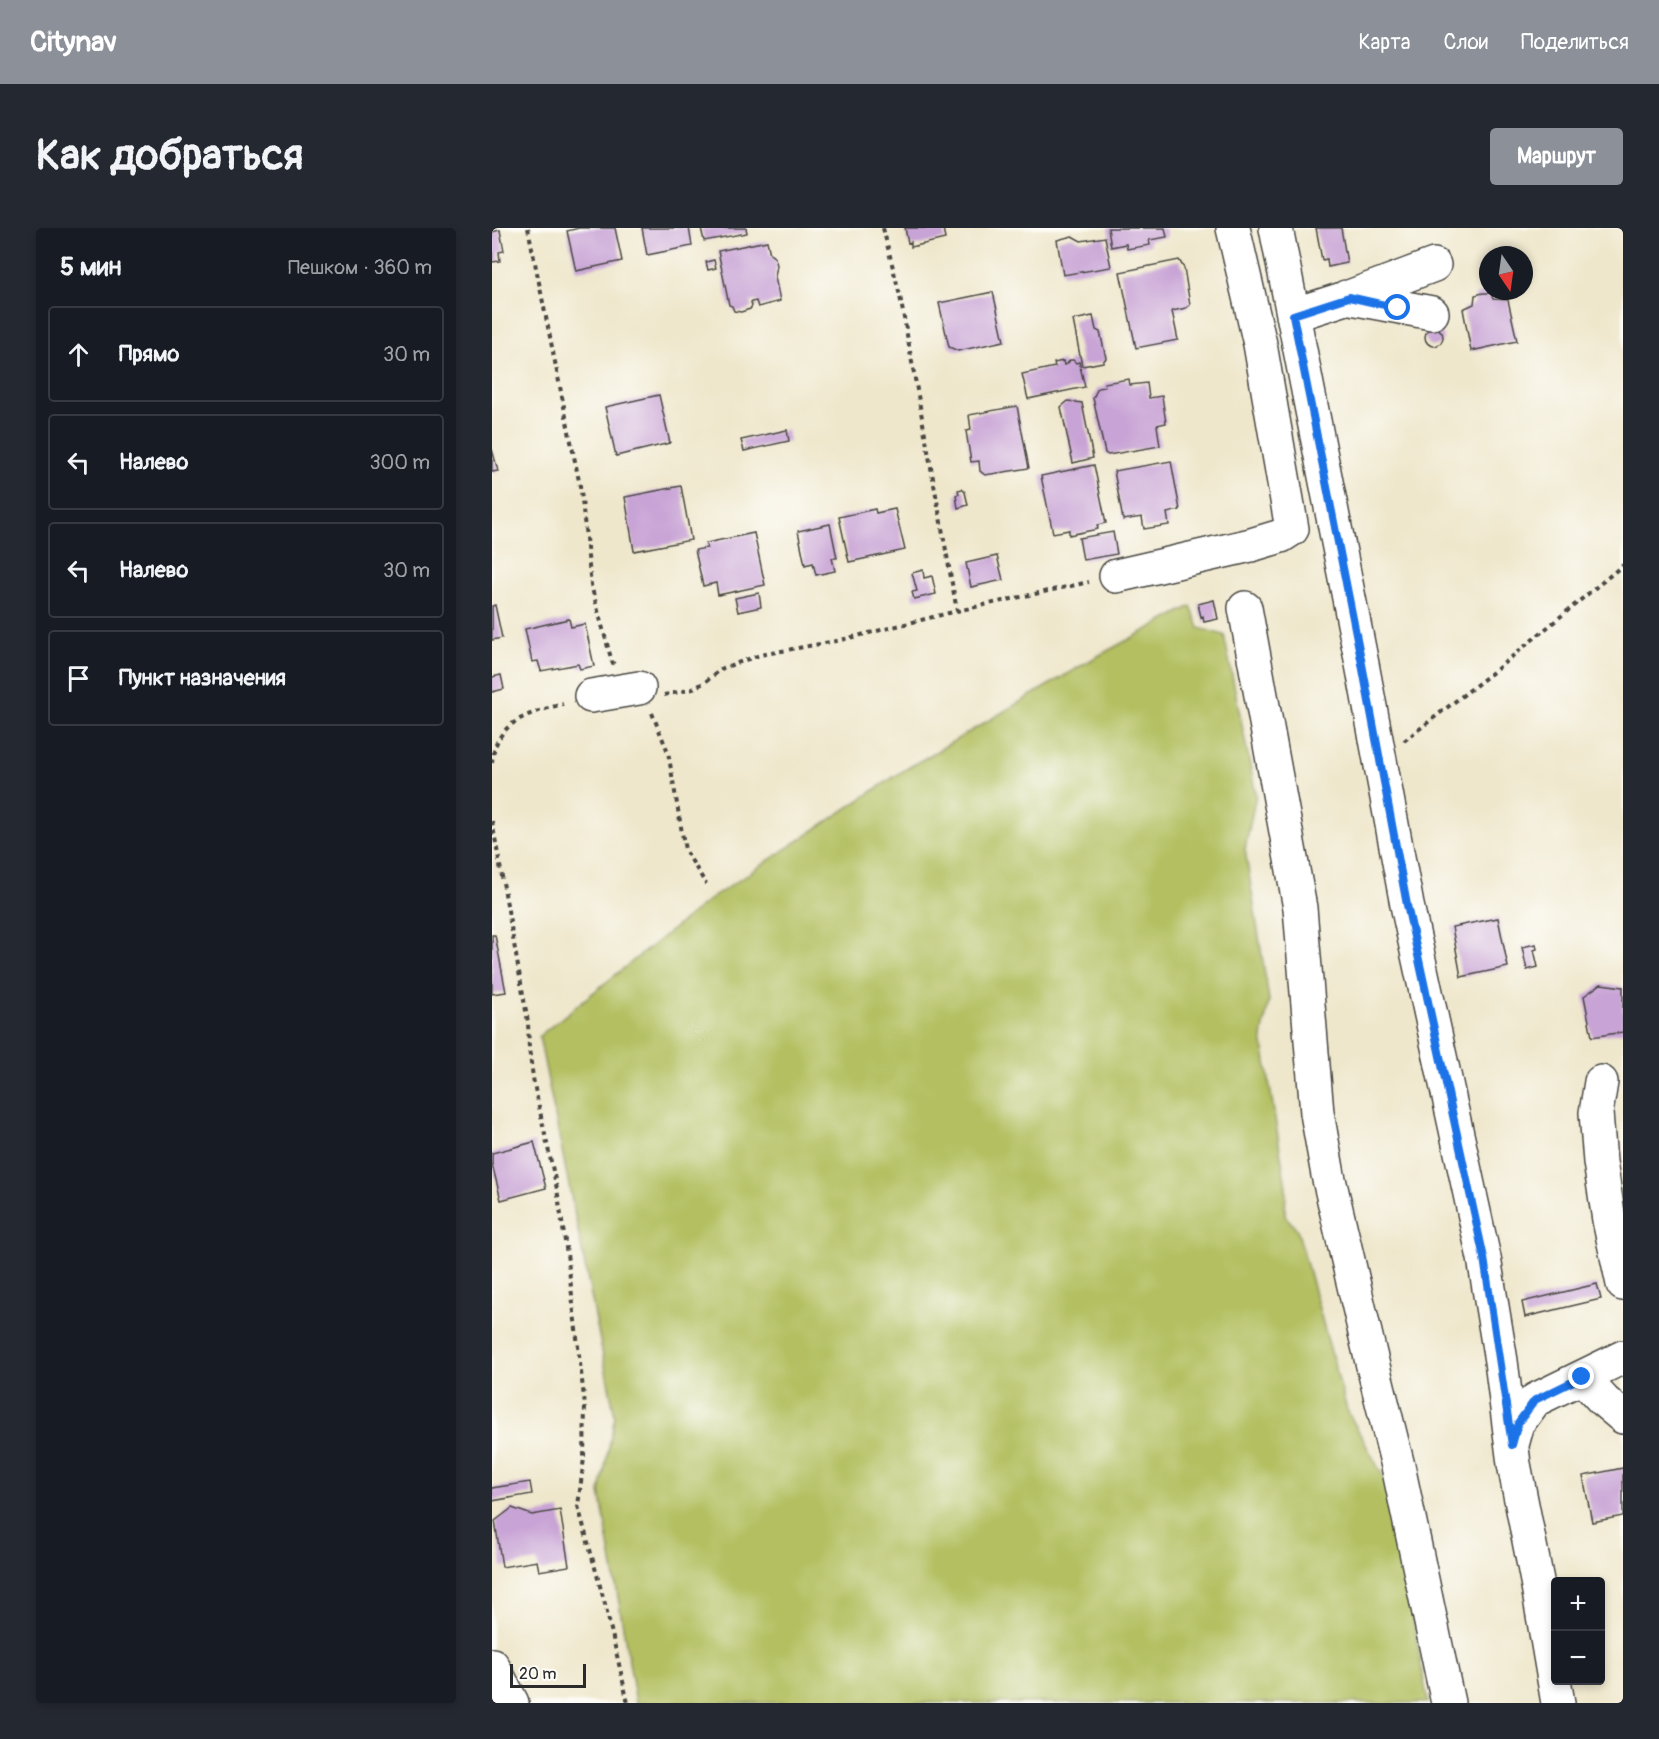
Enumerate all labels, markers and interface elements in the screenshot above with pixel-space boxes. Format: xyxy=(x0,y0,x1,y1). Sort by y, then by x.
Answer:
text: Citynav xyxy=(30,25,117,60)
text: Карта xyxy=(1358,29,1410,56)
text: Слои xyxy=(1443,29,1488,56)
text: Поделиться xyxy=(1521,29,1629,56)
button: Маршрут xyxy=(1490,128,1623,185)
text: Как добраться xyxy=(36,130,303,182)
north arrow xyxy=(1479,246,1533,300)
text: 5 мин xyxy=(60,251,121,283)
text: Пешком · 360 m xyxy=(288,255,432,280)
route start xyxy=(1384,294,1410,320)
icon: ahead xyxy=(62,338,95,371)
text: Прямо xyxy=(119,340,179,368)
text: 30 m xyxy=(383,342,430,367)
icon: left xyxy=(62,446,95,479)
text: Налево xyxy=(119,448,188,476)
text: 300 m xyxy=(369,450,430,475)
icon: left xyxy=(62,554,95,587)
text: Налево xyxy=(119,556,188,584)
text: 30 m xyxy=(383,558,430,583)
icon: arrive xyxy=(62,662,95,695)
text: Пункт назначения xyxy=(119,664,286,692)
route end xyxy=(1568,1363,1594,1389)
map controls xyxy=(1551,1577,1605,1685)
button: + xyxy=(1551,1577,1605,1631)
button: − xyxy=(1551,1631,1605,1685)
scale bar xyxy=(510,1661,586,1688)
text: 20 m xyxy=(519,1664,557,1684)

